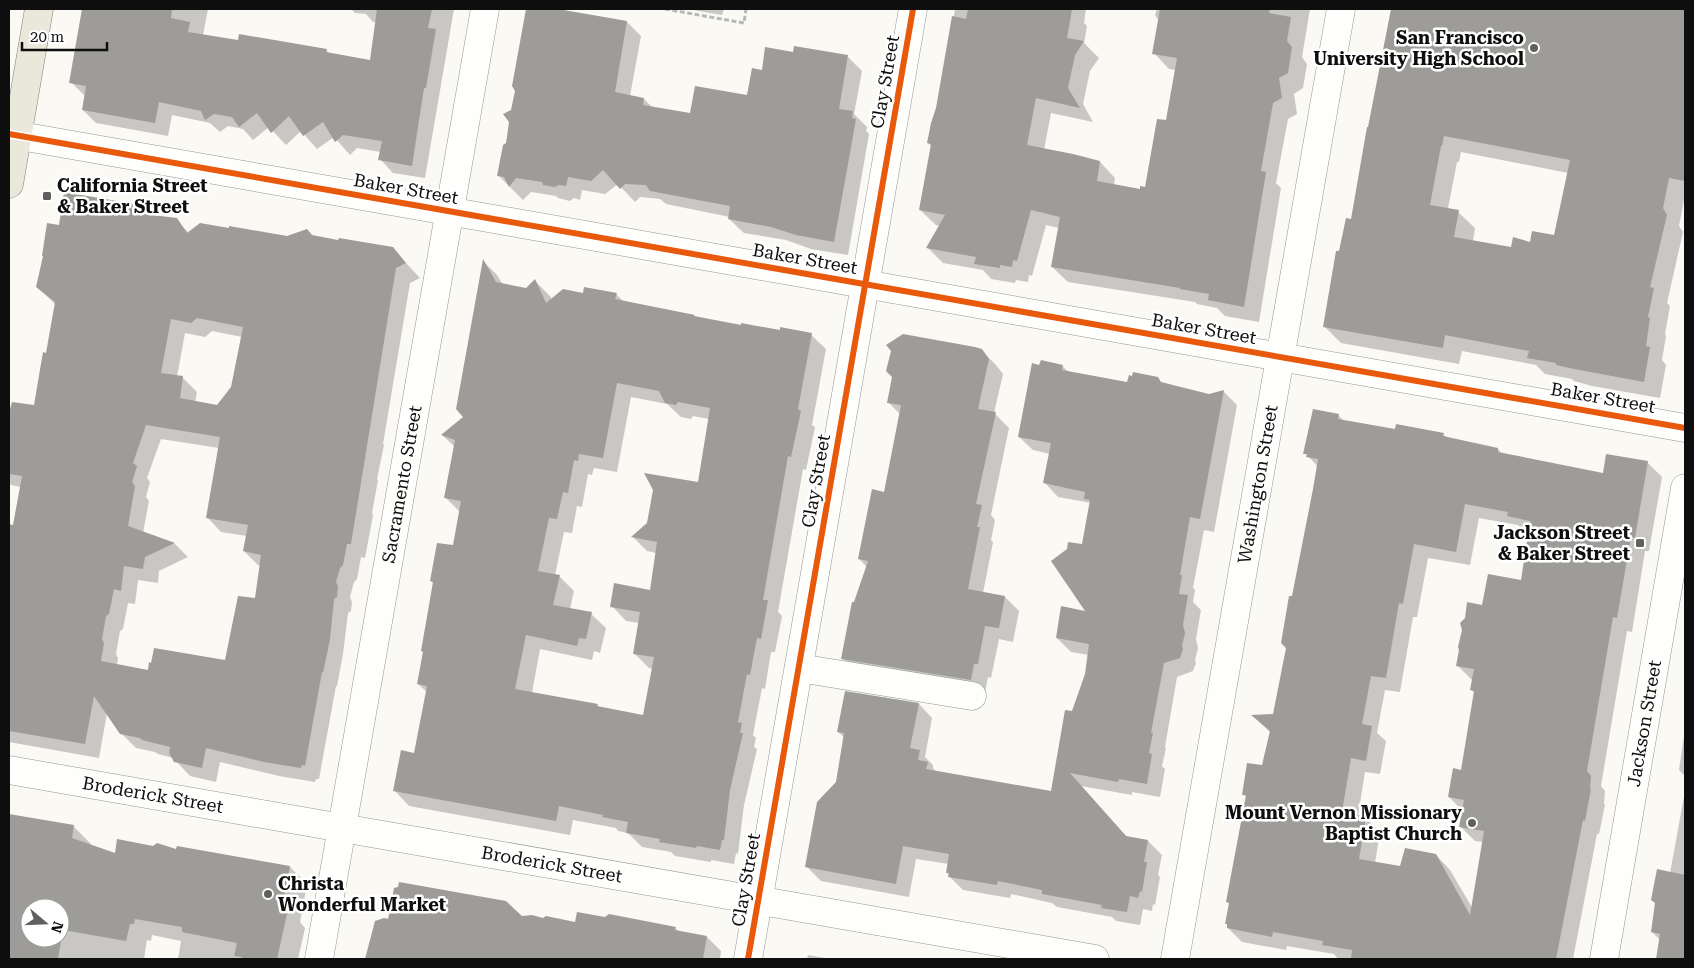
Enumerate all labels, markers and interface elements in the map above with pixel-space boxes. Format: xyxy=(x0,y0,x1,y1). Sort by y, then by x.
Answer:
scale bar xyxy=(22,20,108,52)
place label: San Francisco University High School xyxy=(1313,27,1524,69)
text: 20 m xyxy=(30,28,65,46)
street label: Clay Street xyxy=(866,33,903,130)
marker: San Francisco University High School xyxy=(1528,42,1540,54)
street label: Baker Street xyxy=(352,169,460,208)
place label: California Street & Baker Street xyxy=(57,175,208,217)
marker: California Street & Baker Street xyxy=(41,190,53,202)
street label: Baker Street xyxy=(751,239,859,278)
street label: Baker Street xyxy=(1150,309,1258,348)
street label: Baker Street xyxy=(1549,378,1657,417)
street label: Sacramento Street xyxy=(377,403,426,565)
street label: Washington Street xyxy=(1233,403,1282,565)
street label: Clay Street xyxy=(797,432,834,529)
place label: Jackson Street & Baker Street xyxy=(1494,522,1630,564)
marker: Jackson Street & Baker Street xyxy=(1634,537,1646,549)
street label: Jackson Street xyxy=(1623,658,1665,788)
street label: Broderick Street xyxy=(81,772,225,817)
place label: Mount Vernon Missionary Baptist Church xyxy=(1225,802,1462,844)
marker: Mount Vernon Missionary Baptist Church xyxy=(1466,817,1478,829)
street label: Clay Street xyxy=(727,831,764,928)
street label: Broderick Street xyxy=(480,841,624,887)
place label: Christa Wonderful Market xyxy=(278,873,446,915)
marker: Christa Wonderful Market xyxy=(262,888,274,900)
north arrow xyxy=(20,898,70,948)
text: N xyxy=(48,920,67,935)

